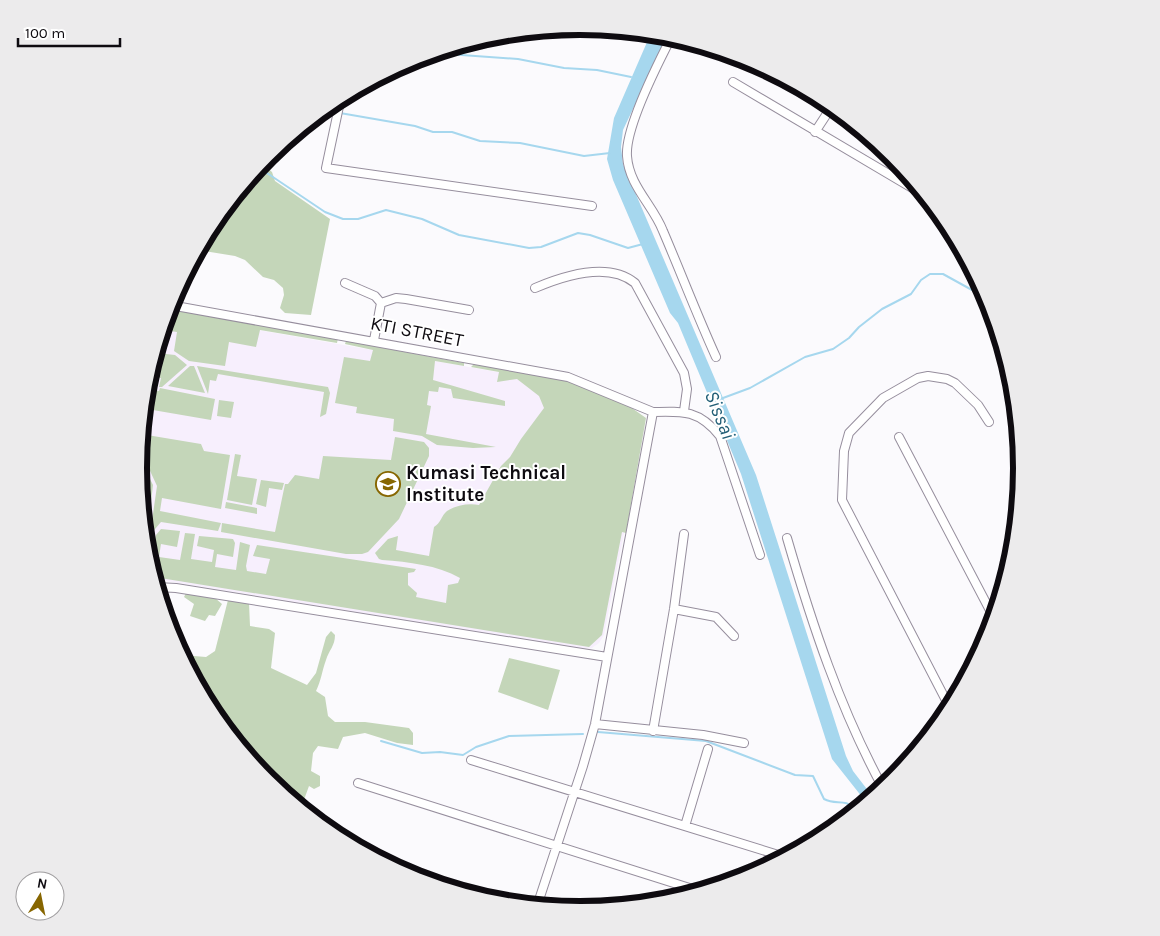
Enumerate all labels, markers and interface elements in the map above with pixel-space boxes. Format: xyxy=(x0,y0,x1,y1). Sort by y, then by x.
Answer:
scale bar xyxy=(18,15,120,47)
text: 100 m xyxy=(25,24,65,42)
street label: KTI STREET xyxy=(369,312,466,352)
water label: Sissai xyxy=(700,387,740,443)
place label: Kumasi Technical Institute xyxy=(406,462,566,506)
school or university icon: Kumasi Technical Institute xyxy=(375,471,401,497)
north arrow xyxy=(15,871,65,921)
text: N xyxy=(36,874,49,893)

